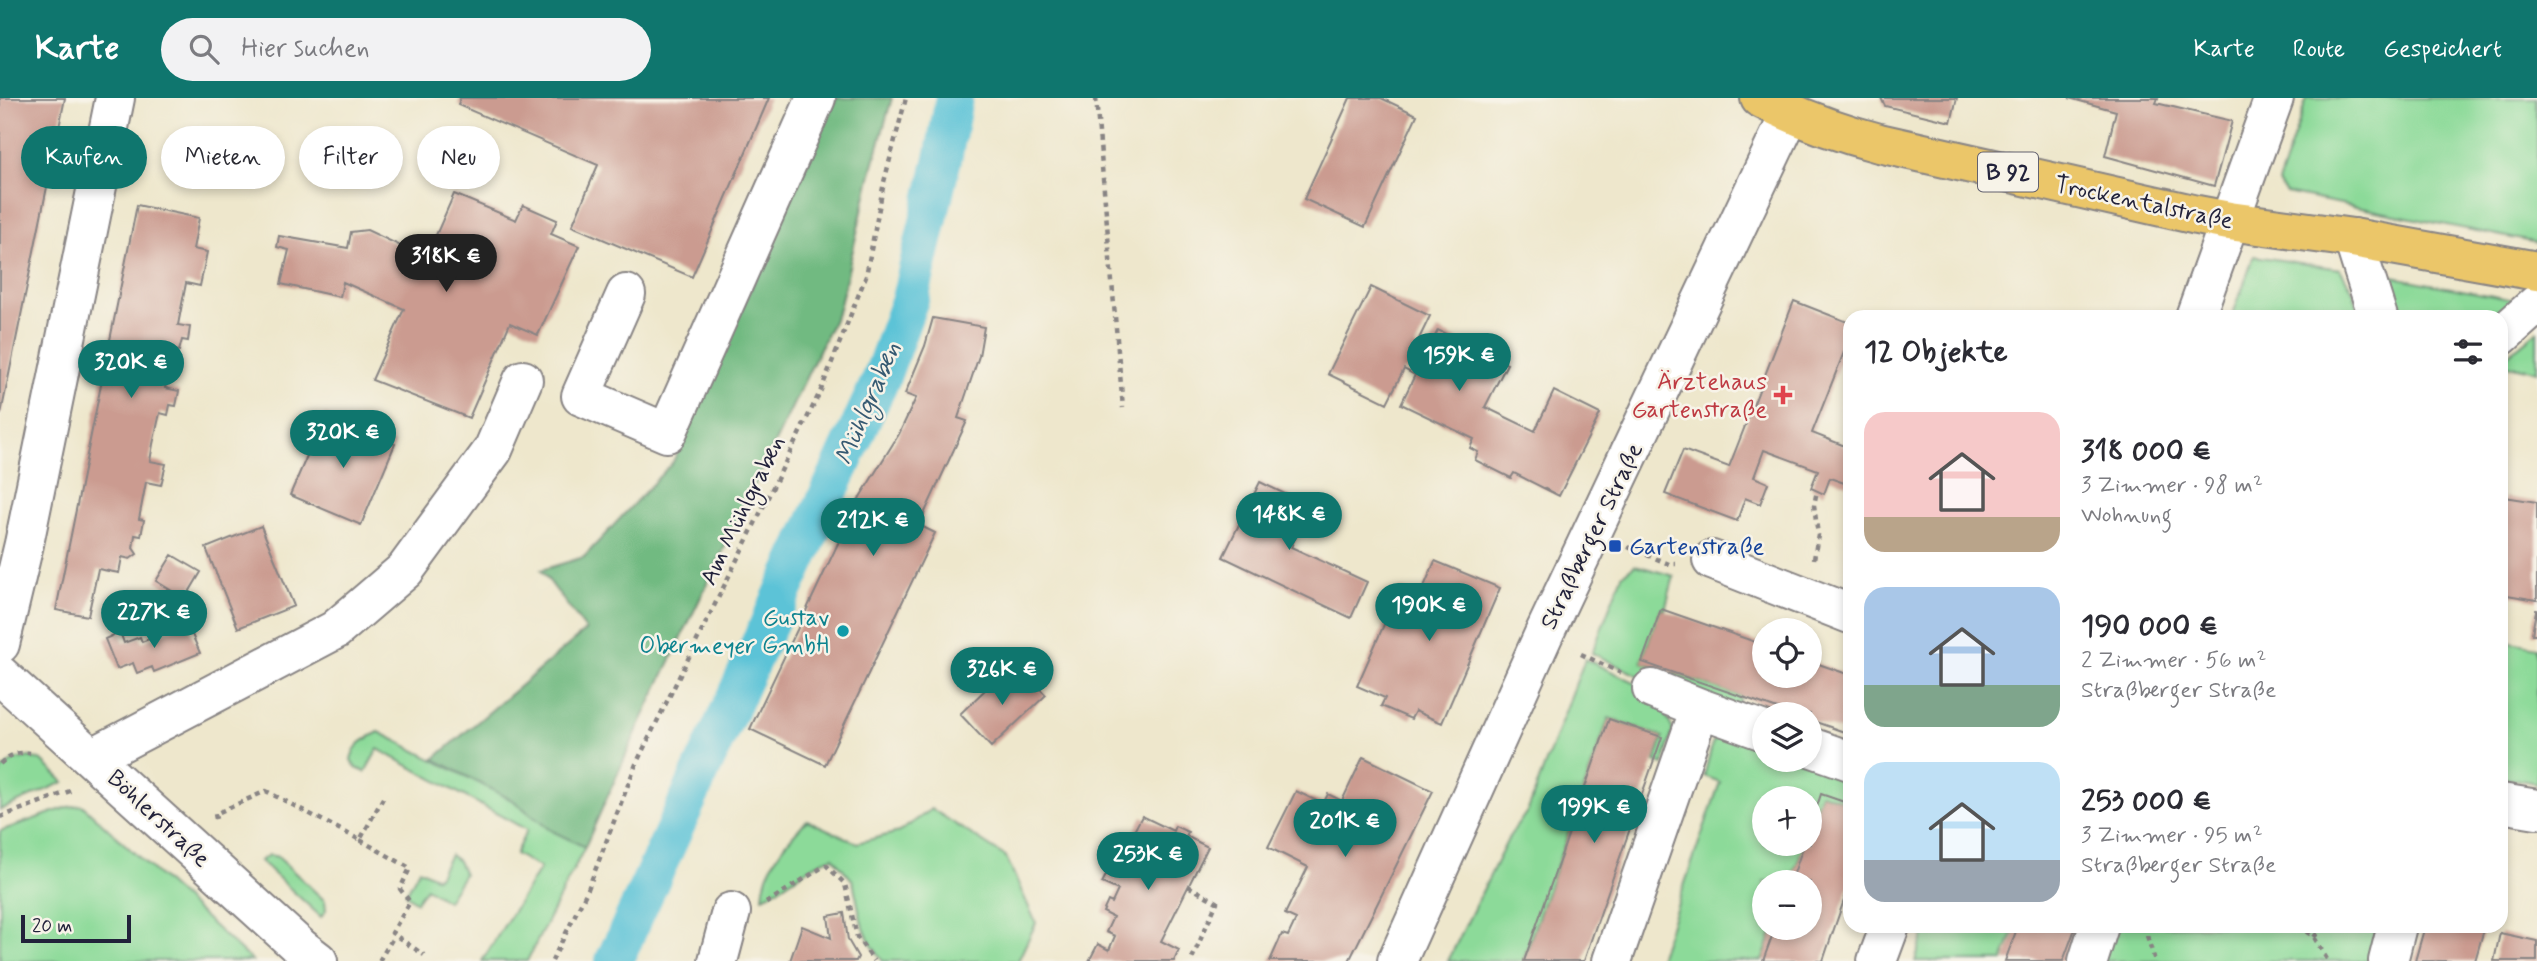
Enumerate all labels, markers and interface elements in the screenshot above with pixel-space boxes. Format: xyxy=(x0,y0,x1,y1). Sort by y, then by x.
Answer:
search box xyxy=(161,18,651,81)
text: Karte xyxy=(35,27,119,71)
icon: search xyxy=(185,30,223,68)
text: Hier suchen xyxy=(241,32,370,66)
text: Karte xyxy=(2193,34,2255,65)
text: Route xyxy=(2293,34,2345,65)
text: Gespeichert xyxy=(2383,34,2502,65)
chip: Kaufen xyxy=(21,126,147,189)
chip: Mieten xyxy=(161,126,285,189)
chip: Filter xyxy=(299,126,403,189)
chip: Neu xyxy=(417,126,500,189)
road number: B 92 xyxy=(1978,152,2038,192)
street label: Trockentalstraße xyxy=(2052,169,2236,238)
pin: 318K € xyxy=(389,234,503,294)
text: 318K € xyxy=(411,242,481,272)
text: 12 Objekte xyxy=(1864,333,2008,372)
icon: filters xyxy=(2449,333,2487,371)
pin: 159K € xyxy=(1402,334,1516,393)
water label: Mühlgraben xyxy=(828,337,912,471)
pin: 320K € xyxy=(74,341,188,400)
text: 159K € xyxy=(1423,341,1495,371)
text: 320K € xyxy=(94,348,168,378)
place label: Ärztehaus Gartenstraße xyxy=(1632,367,1767,426)
marker: Ärztehaus Gartenstraße xyxy=(1773,385,1793,405)
pin: 320K € xyxy=(286,410,400,470)
text: 320K € xyxy=(306,418,380,448)
street label: Am Mühlgraben xyxy=(694,431,795,592)
text: 318 000 € xyxy=(2081,432,2212,471)
street label: Straßberger Straße xyxy=(1534,438,1654,636)
icon: home xyxy=(1920,440,2004,524)
text: 3 Zimmer · 98 m² xyxy=(2081,471,2263,501)
pin: 148K € xyxy=(1232,492,1346,552)
pin: 212K € xyxy=(816,498,930,558)
text: 148K € xyxy=(1252,500,1326,530)
text: Wohnung xyxy=(2081,501,2172,531)
text: 212K € xyxy=(837,506,909,536)
place label: Gartenstraße xyxy=(1629,532,1765,563)
marker: Gartenstraße xyxy=(1607,538,1623,554)
pin: 190K € xyxy=(1372,584,1486,643)
pin: 227K € xyxy=(97,590,211,650)
text: 190K € xyxy=(1391,591,1467,621)
text: 227K € xyxy=(117,598,191,628)
place label: Gustav Obermeyer GmbH xyxy=(639,603,829,662)
text: 190 000 € xyxy=(2081,607,2218,646)
icon: home xyxy=(1920,615,2004,699)
map controls xyxy=(1752,618,1822,940)
button: locate xyxy=(1752,618,1822,688)
marker: Gustav Obermeyer GmbH xyxy=(835,623,851,639)
text: 2 Zimmer · 56 m² xyxy=(2081,646,2266,676)
pin: 326K € xyxy=(945,648,1059,707)
text: 326K € xyxy=(967,655,1037,685)
text: Straßberger Straße xyxy=(2081,676,2276,706)
button: layers xyxy=(1752,702,1822,772)
street label: Böhlerstraße xyxy=(100,763,216,875)
text: 253 000 € xyxy=(2081,782,2212,821)
pin: 199K € xyxy=(1537,786,1651,845)
button: + xyxy=(1752,786,1822,856)
icon: home xyxy=(1920,790,2004,874)
text: 199K € xyxy=(1557,793,1631,823)
pin: 201K € xyxy=(1288,800,1402,859)
text: 201K € xyxy=(1310,807,1380,837)
text: 3 Zimmer · 95 m² xyxy=(2081,821,2263,851)
pin: 253K € xyxy=(1091,832,1205,892)
text: 253K € xyxy=(1113,840,1183,870)
text: Straßberger Straße xyxy=(2081,851,2276,881)
button: − xyxy=(1752,870,1822,940)
scale bar xyxy=(21,912,131,944)
text: 20 m xyxy=(32,914,72,939)

